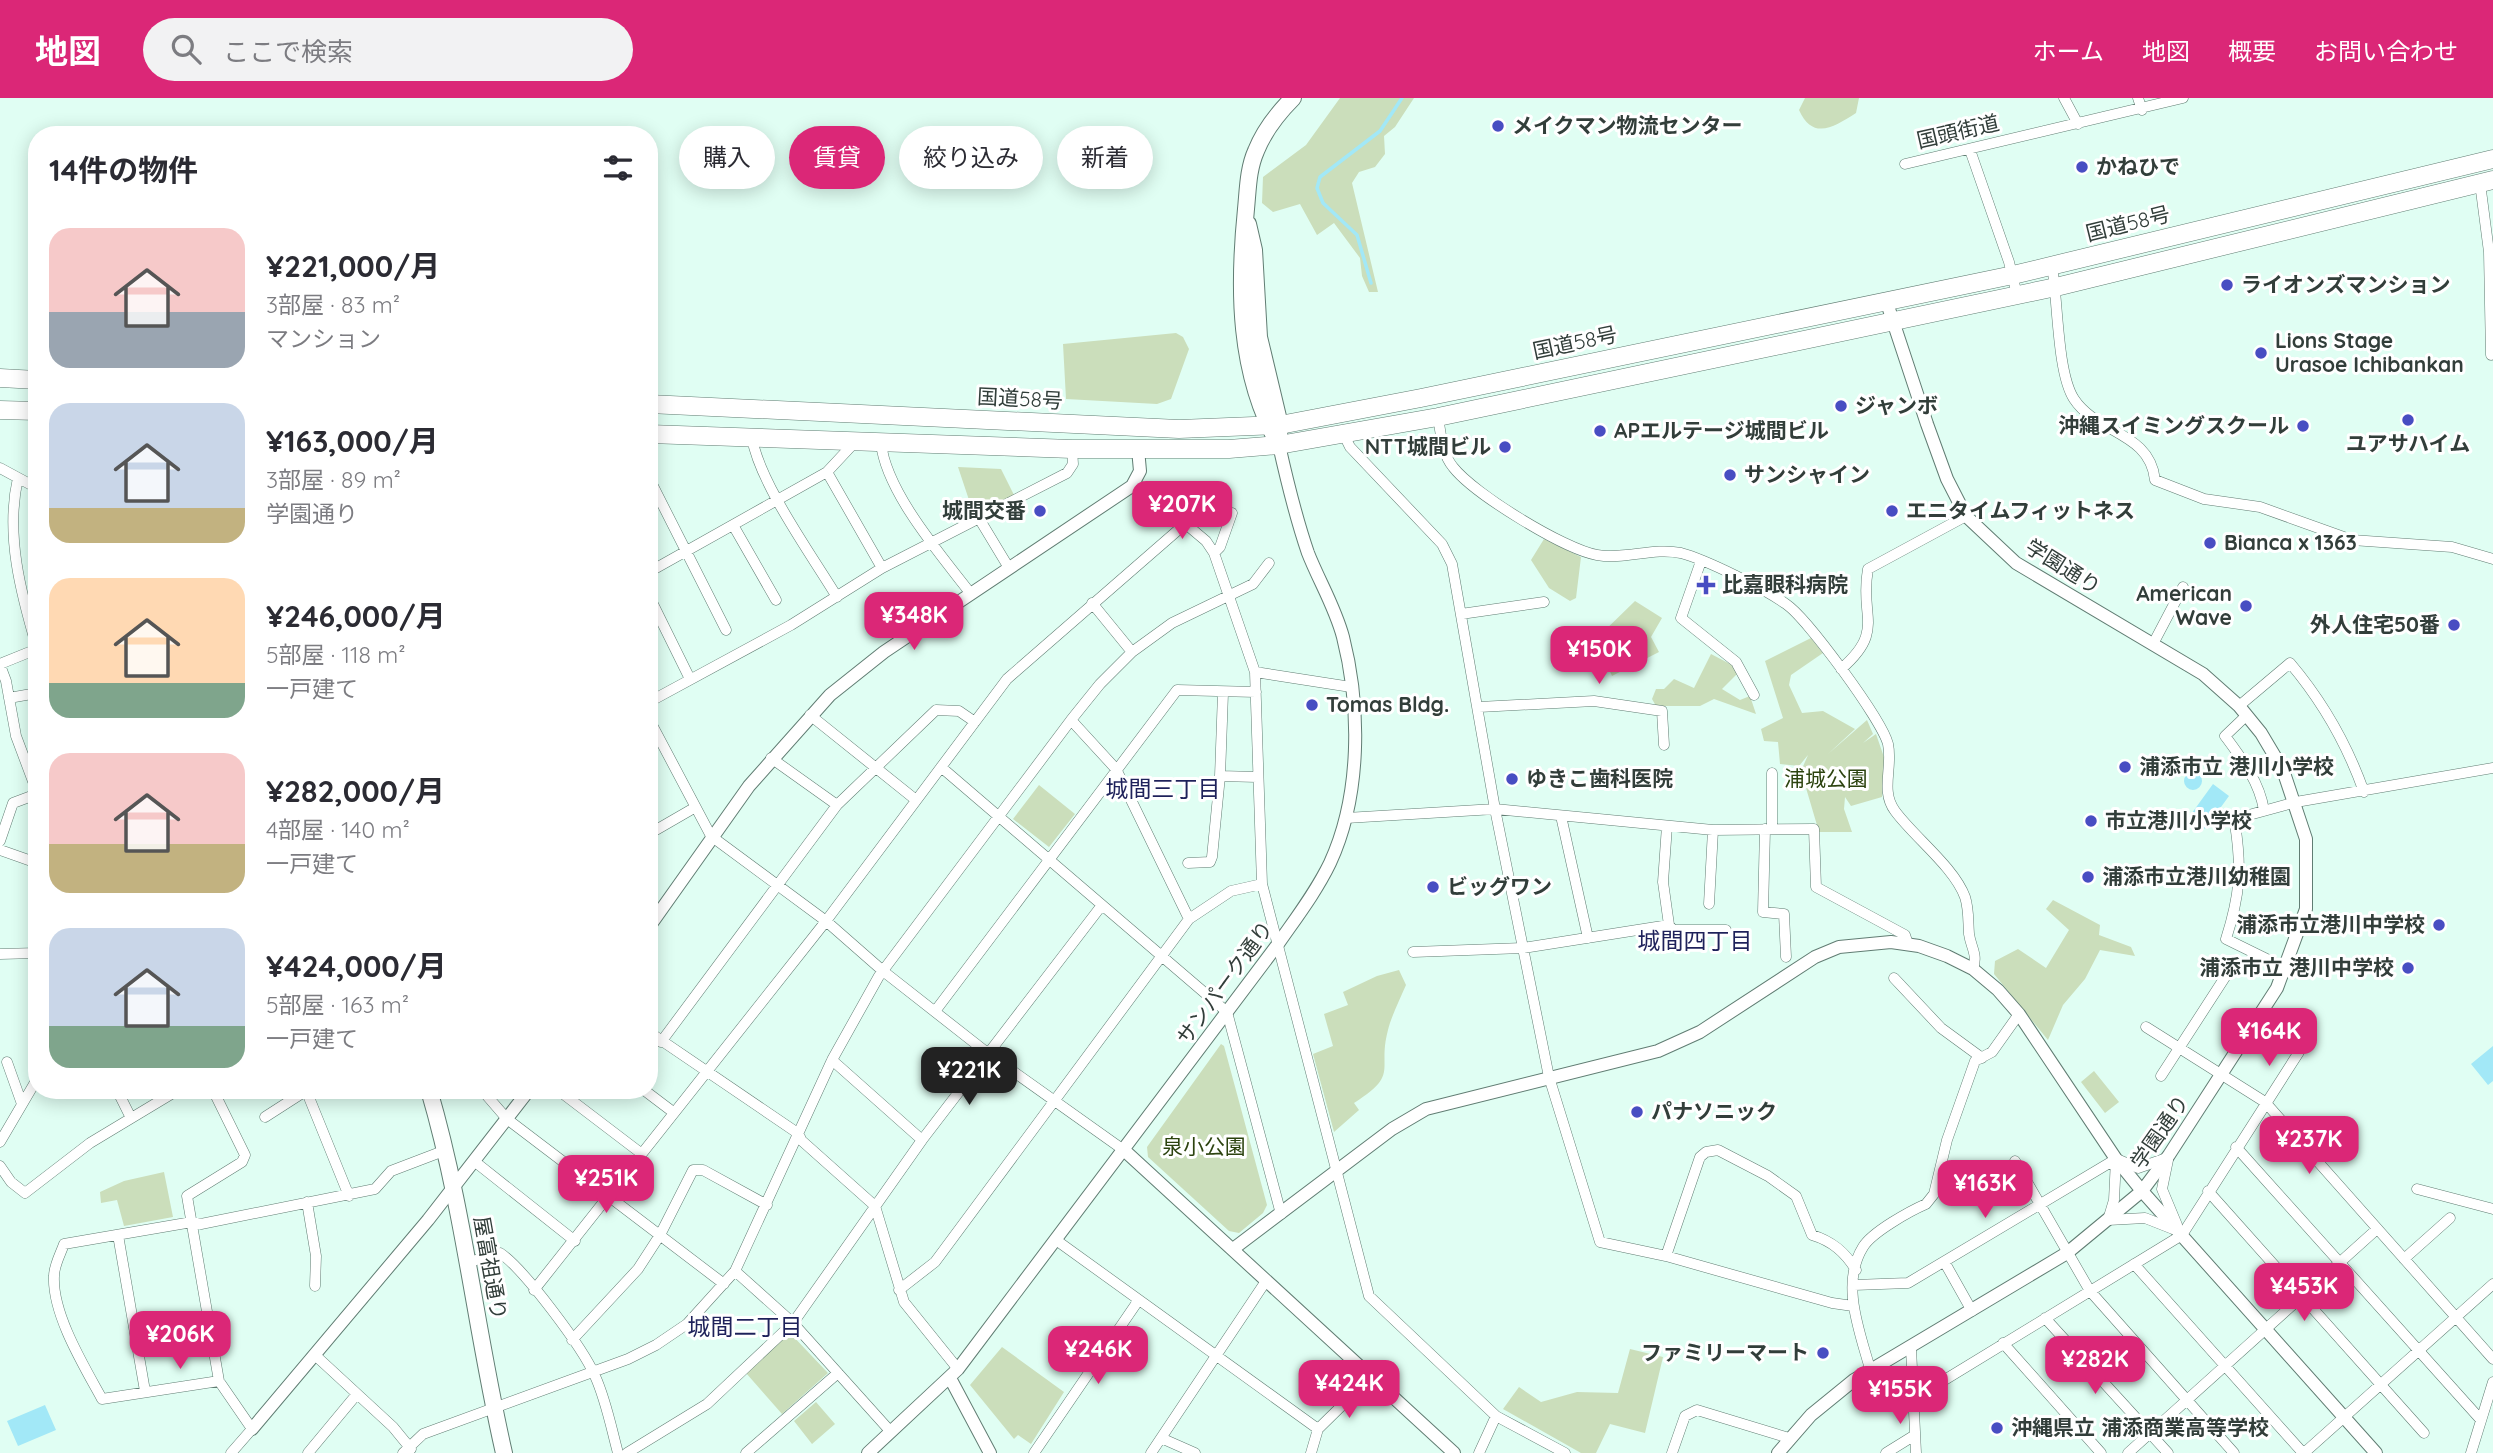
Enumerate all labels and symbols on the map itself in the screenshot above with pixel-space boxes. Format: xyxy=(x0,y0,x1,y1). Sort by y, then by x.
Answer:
street label: 国頭街道 xyxy=(1914,109,2002,153)
place label: メイクマン物流センター xyxy=(1512,112,1743,138)
marker: メイクマン物流センター xyxy=(1490,118,1506,134)
place label: かねひで xyxy=(2096,153,2180,179)
marker: かねひで xyxy=(2074,159,2090,175)
street label: 国道58号 xyxy=(2083,200,2173,246)
place label: ライオンズマンション xyxy=(2241,271,2451,297)
marker: ライオンズマンション xyxy=(2219,277,2235,293)
street label: 国道58号 xyxy=(1530,320,1619,364)
place label: Lions Stage Urasoe Ichibankan xyxy=(2275,327,2464,377)
marker: Lions Stage Urasoe Ichibankan xyxy=(2253,345,2269,361)
street label: 国道58号 xyxy=(977,383,1064,413)
place label: ジャンボ xyxy=(1855,392,1938,418)
marker: ジャンボ xyxy=(1833,398,1849,414)
place label: 沖縄スイミングスクール xyxy=(2058,412,2289,438)
marker: ユアサハイム xyxy=(2400,412,2416,428)
place label: APエルテージ城間ビル xyxy=(1614,417,1829,443)
marker: 沖縄スイミングスクール xyxy=(2295,418,2311,434)
marker: APエルテージ城間ビル xyxy=(1592,423,1608,439)
place label: ユアサハイム xyxy=(2346,430,2470,456)
place label: NTT城間ビル xyxy=(1365,433,1491,459)
marker: NTT城間ビル xyxy=(1497,439,1513,455)
place label: サンシャイン xyxy=(1744,461,1870,487)
marker: サンシャイン xyxy=(1722,467,1738,483)
pin: ¥207K xyxy=(1133,482,1231,541)
place label: 城間交番 xyxy=(942,497,1026,523)
place label: エニタイムフィットネス xyxy=(1906,497,2135,523)
marker: 城間交番 xyxy=(1032,503,1048,519)
marker: エニタイムフィットネス xyxy=(1884,503,1900,519)
place label: Bianca x 1363 xyxy=(2224,529,2357,555)
street label: 学園通り xyxy=(2021,533,2106,599)
marker: Bianca x 1363 xyxy=(2202,535,2218,551)
place label: 比嘉眼科病院 xyxy=(1722,571,1848,597)
marker: 比嘉眼科病院 xyxy=(1696,575,1716,595)
place label: American Wave xyxy=(2136,580,2232,630)
pin: ¥348K xyxy=(865,592,963,652)
marker: American Wave xyxy=(2238,598,2254,614)
place label: 外人住宅50番 xyxy=(2310,611,2440,637)
marker: 外人住宅50番 xyxy=(2446,617,2462,633)
pin: ¥150K xyxy=(1550,626,1648,686)
place label: Tomas Bldg. xyxy=(1326,691,1449,717)
marker: Tomas Bldg. xyxy=(1304,697,1320,713)
place label: 浦添市立 港川小学校 xyxy=(2139,753,2334,779)
marker: 浦添市立 港川小学校 xyxy=(2117,759,2133,775)
place label: ゆきこ歯科医院 xyxy=(1526,765,1673,791)
park label: 浦城公園 xyxy=(1784,765,1868,791)
marker: ゆきこ歯科医院 xyxy=(1504,771,1520,787)
district label: 城間三丁目 xyxy=(1106,774,1221,803)
place label: 市立港川小学校 xyxy=(2105,807,2252,833)
marker: 市立港川小学校 xyxy=(2083,813,2099,829)
place label: 浦添市立港川幼稚園 xyxy=(2102,863,2291,889)
marker: 浦添市立港川幼稚園 xyxy=(2080,869,2096,885)
place label: ビッグワン xyxy=(1447,873,1552,899)
marker: ビッグワン xyxy=(1425,879,1441,895)
place label: 浦添市立港川中学校 xyxy=(2236,911,2425,937)
street label: サンパーク通り xyxy=(1170,915,1278,1050)
marker: 浦添市立港川中学校 xyxy=(2431,917,2447,933)
district label: 城間四丁目 xyxy=(1638,926,1753,955)
place label: 浦添市立 港川中学校 xyxy=(2199,954,2394,980)
marker: 浦添市立 港川中学校 xyxy=(2400,960,2416,976)
pin: ¥164K xyxy=(2220,1009,2318,1068)
pin: ¥221K xyxy=(920,1048,1018,1107)
street label: 学園通り xyxy=(2124,1090,2194,1173)
place label: パナソニック xyxy=(1651,1098,1777,1124)
marker: パナソニック xyxy=(1629,1104,1645,1120)
pin: ¥237K xyxy=(2260,1116,2358,1176)
park label: 泉小公園 xyxy=(1162,1133,1246,1159)
pin: ¥251K xyxy=(557,1156,655,1215)
pin: ¥163K xyxy=(1936,1160,2034,1220)
street label: 屋富祖通り xyxy=(469,1214,513,1322)
pin: ¥453K xyxy=(2255,1264,2353,1323)
pin: ¥206K xyxy=(131,1312,229,1371)
district label: 城間二丁目 xyxy=(688,1312,803,1341)
pin: ¥246K xyxy=(1049,1326,1147,1386)
pin: ¥282K xyxy=(2046,1336,2144,1396)
place label: ファミリーマート xyxy=(1641,1339,1809,1365)
marker: ファミリーマート xyxy=(1815,1345,1831,1361)
pin: ¥424K xyxy=(1300,1360,1398,1420)
pin: ¥155K xyxy=(1851,1366,1949,1426)
place label: 沖縄県立 浦添商業高等学校 xyxy=(2011,1414,2269,1440)
marker: 沖縄県立 浦添商業高等学校 xyxy=(1989,1420,2005,1436)

